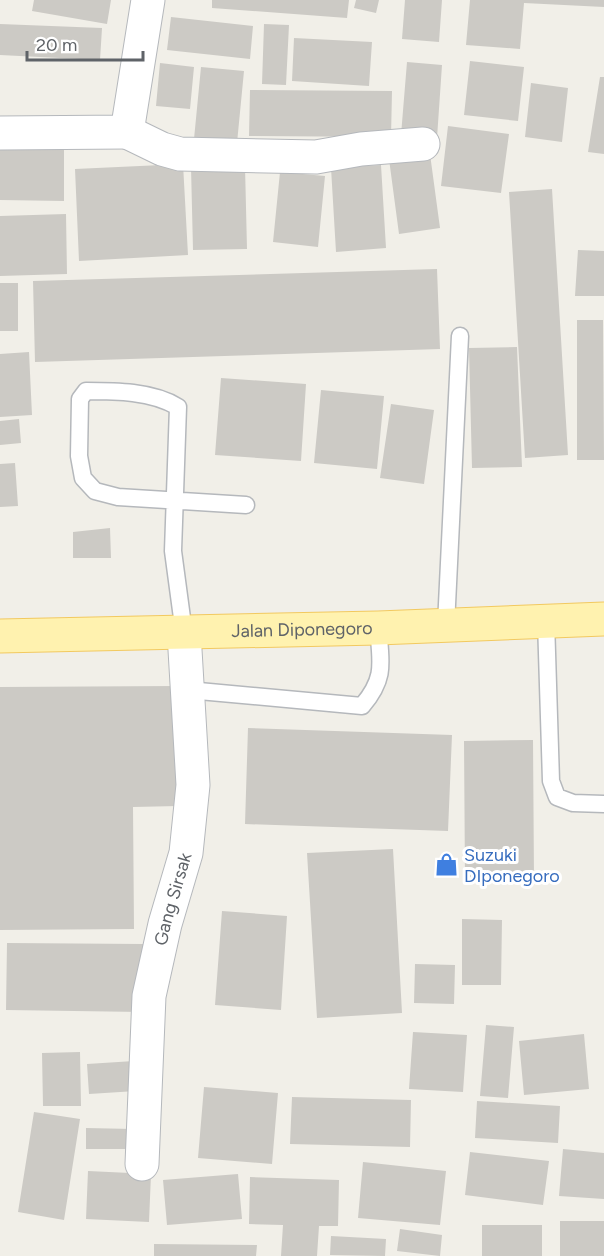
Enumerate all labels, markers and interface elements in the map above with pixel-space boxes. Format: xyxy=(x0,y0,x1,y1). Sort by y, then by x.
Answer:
scale bar xyxy=(27,24,142,62)
text: 20 m xyxy=(36,34,77,56)
street label: Jalan Diponegoro xyxy=(231,617,373,642)
place label: Suzuki DIponegoro xyxy=(464,844,560,887)
street label: Gang Sirsak xyxy=(150,850,197,948)
shop icon: Suzuki DIponegoro xyxy=(433,852,459,878)

